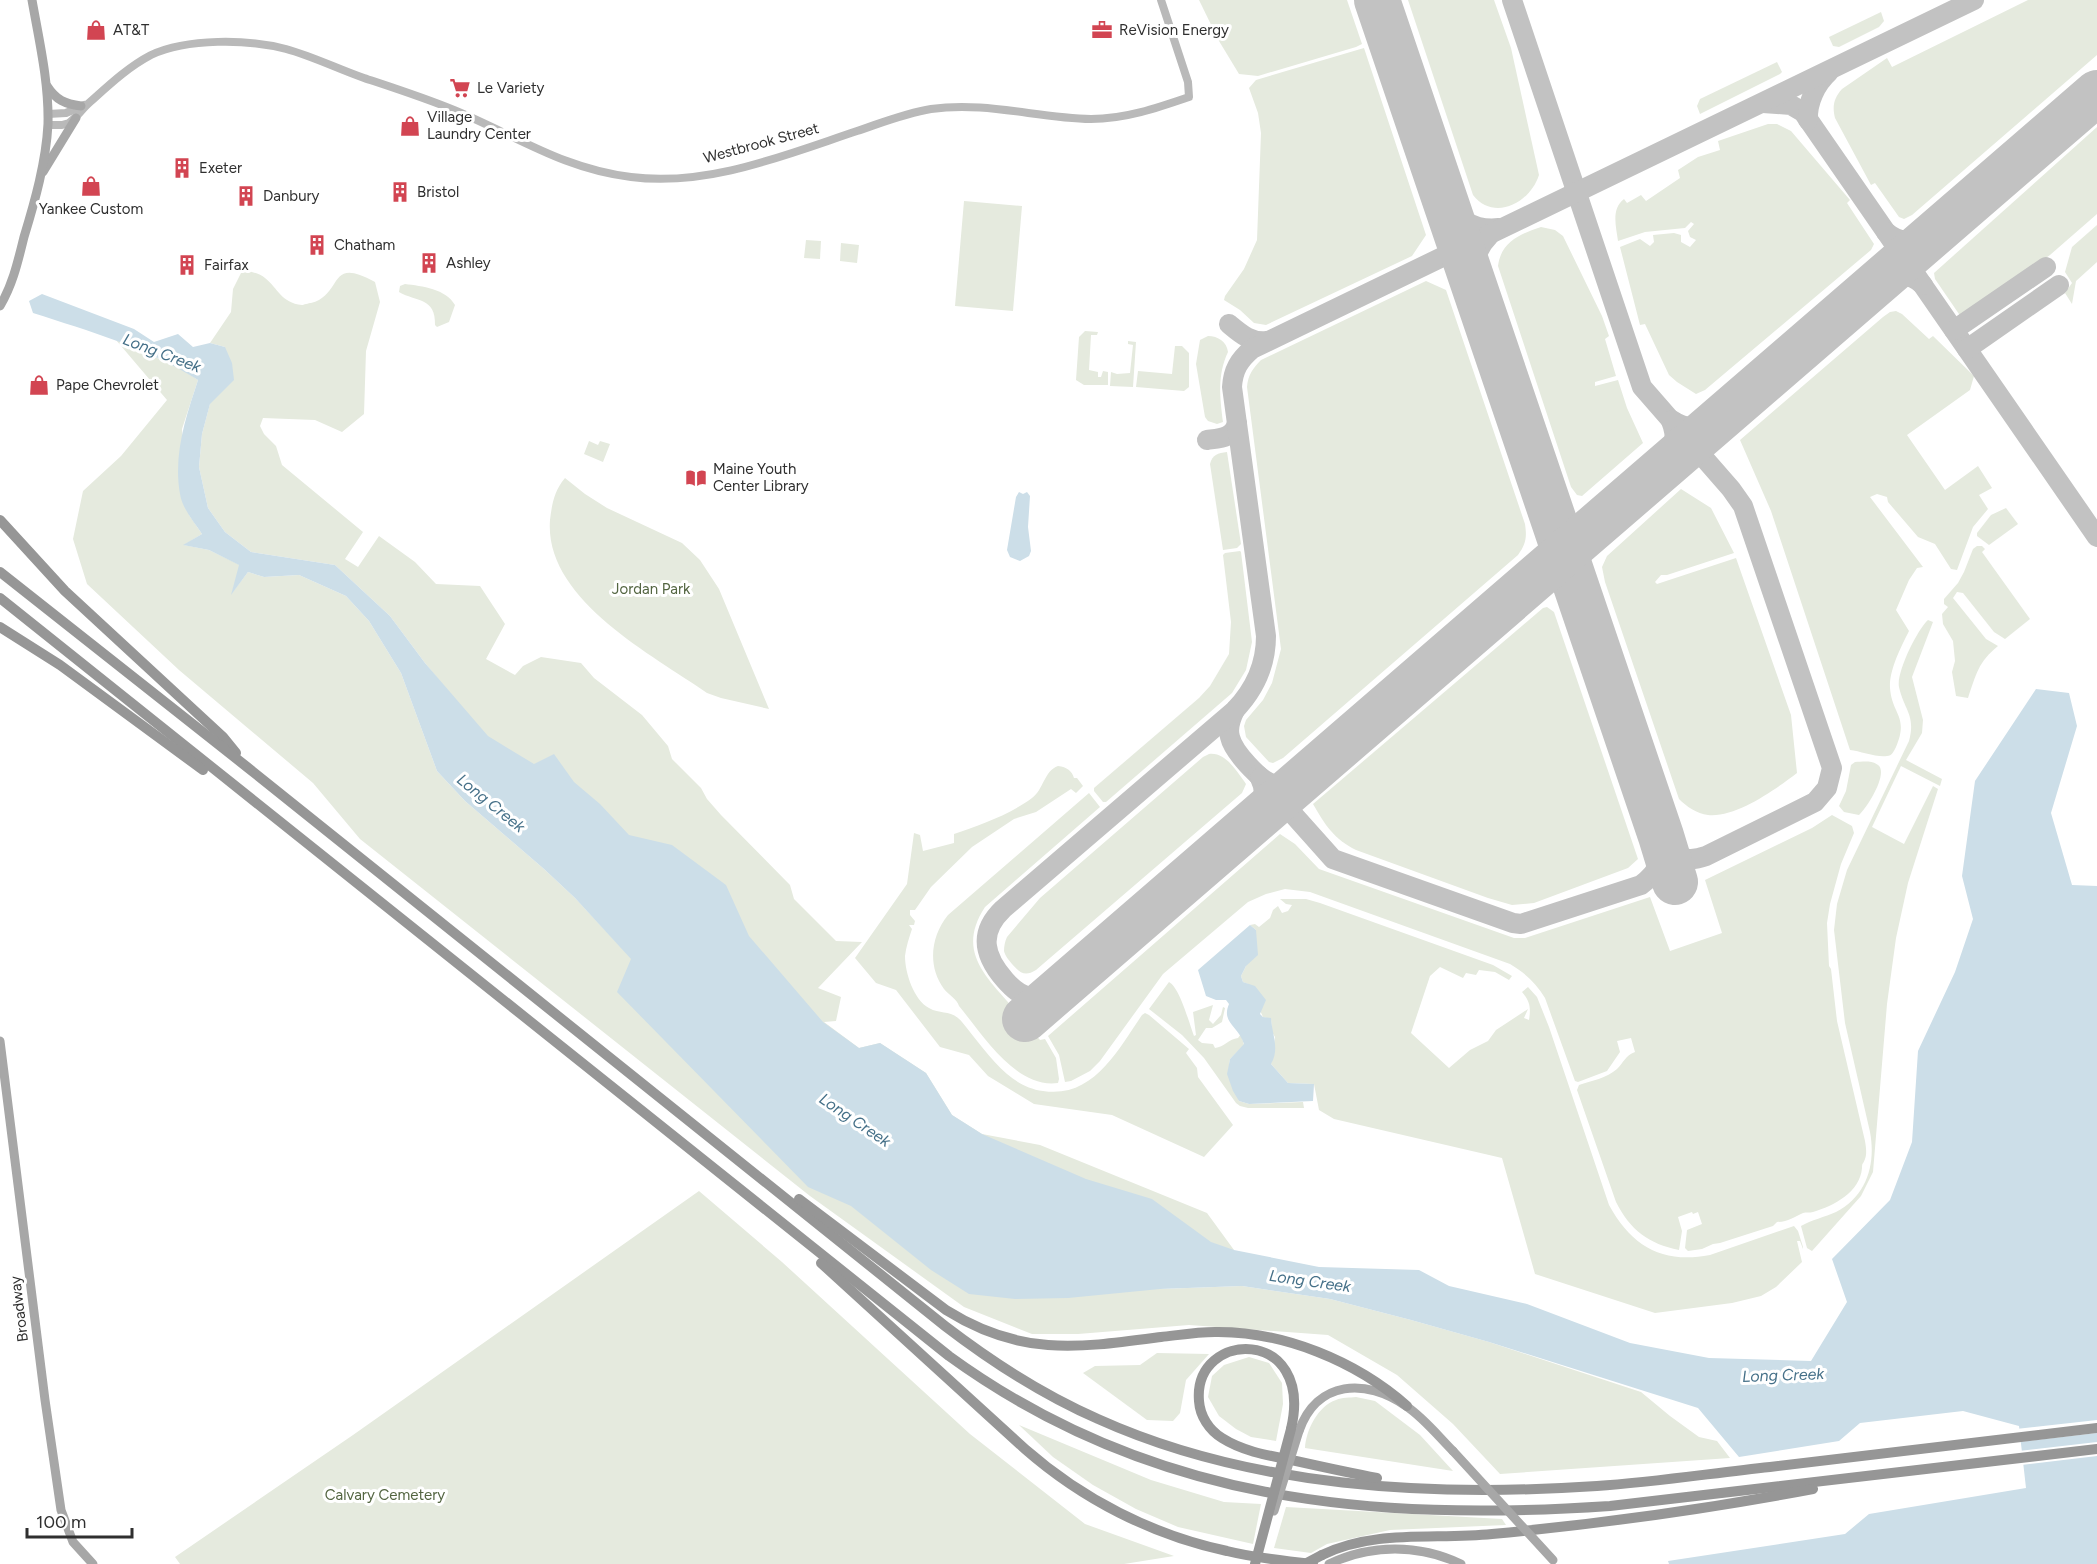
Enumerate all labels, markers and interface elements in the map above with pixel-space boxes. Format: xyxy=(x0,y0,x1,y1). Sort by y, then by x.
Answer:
shop icon: AT&T xyxy=(84,18,108,42)
office icon: ReVision Energy xyxy=(1090,18,1114,42)
place label: AT&T xyxy=(113,21,150,39)
place label: ReVision Energy xyxy=(1119,21,1229,39)
supermarket icon: Le Variety xyxy=(448,76,472,100)
place label: Le Variety xyxy=(477,79,545,97)
place label: Village Laundry Center xyxy=(427,108,531,143)
shop icon: Village Laundry Center xyxy=(398,114,422,138)
street label: Westbrook Street xyxy=(701,119,821,167)
building icon: Exeter xyxy=(170,156,194,180)
place label: Exeter xyxy=(199,159,242,177)
shop icon: Yankee Custom xyxy=(79,174,103,198)
building icon: Bristol xyxy=(388,180,412,204)
place label: Bristol xyxy=(417,183,459,201)
building icon: Danbury xyxy=(234,184,258,208)
place label: Danbury xyxy=(263,187,320,205)
place label: Yankee Custom xyxy=(39,200,143,218)
building icon: Chatham xyxy=(305,233,329,257)
place label: Chatham xyxy=(334,236,395,254)
building icon: Ashley xyxy=(417,251,441,275)
building icon: Fairfax xyxy=(175,253,199,277)
place label: Ashley xyxy=(446,254,491,272)
place label: Fairfax xyxy=(204,256,249,274)
water label: Long Creek xyxy=(120,329,205,377)
shop icon: Pape Chevrolet xyxy=(27,373,51,397)
place label: Pape Chevrolet xyxy=(56,376,159,394)
place label: Maine Youth Center Library xyxy=(713,460,809,495)
library icon: Maine Youth Center Library xyxy=(684,466,708,490)
park label: Jordan Park xyxy=(612,580,691,598)
water label: Long Creek xyxy=(453,770,530,837)
water label: Long Creek xyxy=(816,1089,895,1152)
water label: Long Creek xyxy=(1268,1266,1353,1296)
street label: Broadway xyxy=(6,1275,32,1343)
water label: Long Creek xyxy=(1742,1364,1826,1386)
park label: Calvary Cemetery xyxy=(325,1486,445,1504)
scale bar xyxy=(27,1501,132,1539)
text: 100 m xyxy=(36,1511,86,1533)

